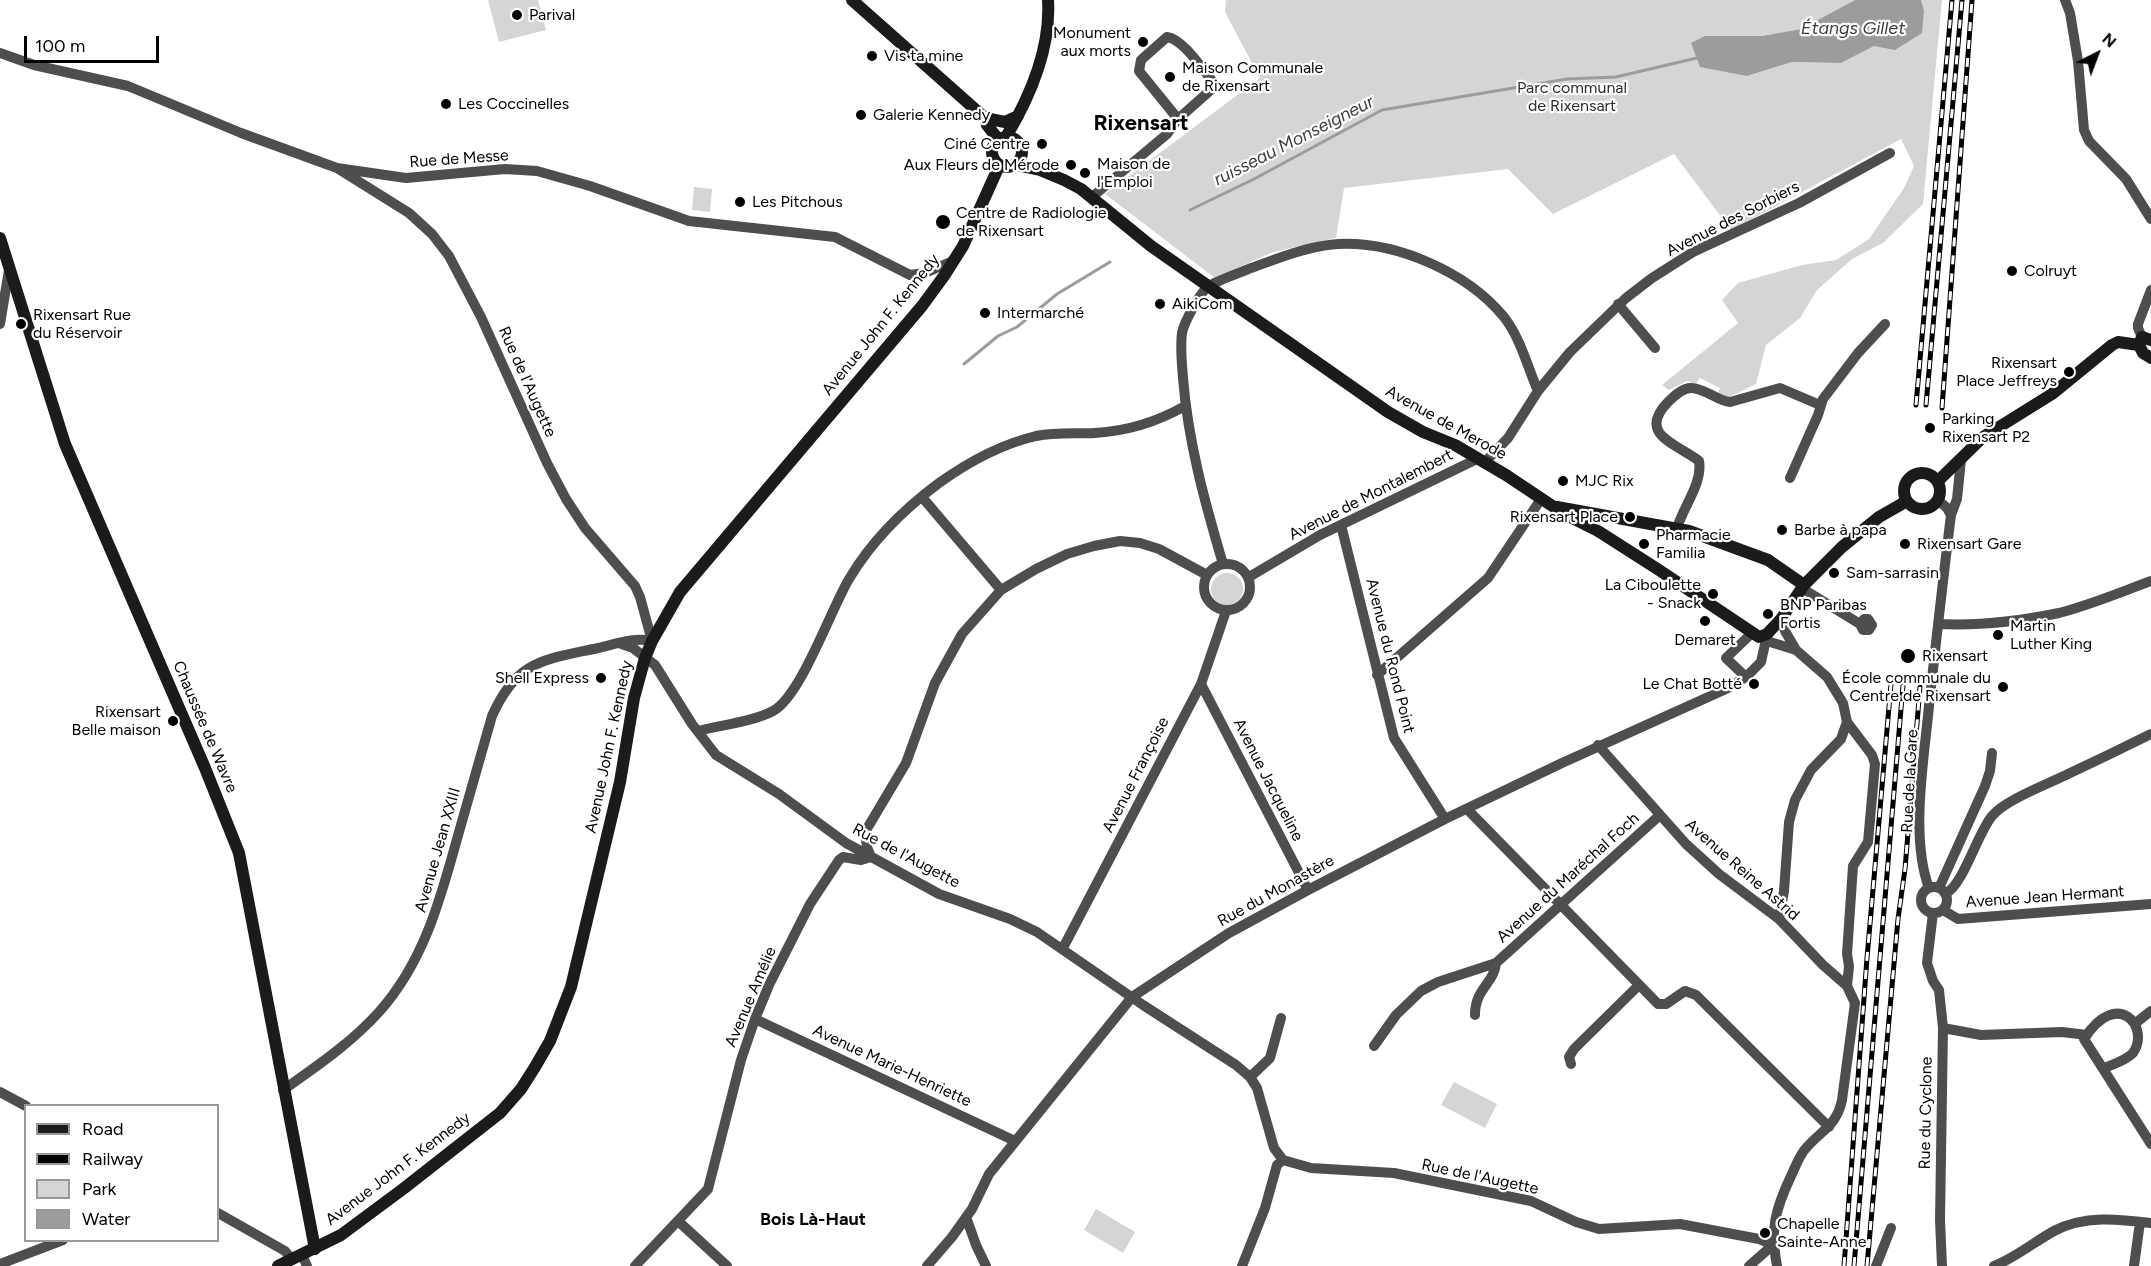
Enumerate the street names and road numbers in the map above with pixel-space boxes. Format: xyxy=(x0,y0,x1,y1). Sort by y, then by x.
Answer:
street label: Rue de Messe xyxy=(409,146,509,172)
street label: Avenue des Sorbiers xyxy=(1663,177,1803,261)
street label: Avenue John F. Kennedy xyxy=(818,251,944,399)
street label: Rue de l'Augette xyxy=(494,324,560,440)
street label: Avenue de Merode xyxy=(1382,382,1510,464)
street label: Avenue de Montalembert xyxy=(1286,445,1456,545)
street label: Avenue du Rond Point xyxy=(1361,577,1419,735)
street label: Chaussée de Wavre xyxy=(169,658,241,796)
street label: Avenue John F. Kennedy xyxy=(581,659,637,835)
street label: Avenue Françoise xyxy=(1099,714,1173,836)
street label: Avenue Jacqueline xyxy=(1229,716,1307,844)
street label: Rue de la Gare xyxy=(1898,729,1922,833)
street label: Avenue Jean XXIII xyxy=(411,785,465,915)
street label: Avenue du Maréchal Foch xyxy=(1493,809,1643,947)
street label: Avenue Reine Astrid xyxy=(1681,815,1803,925)
street label: Rue de l'Augette xyxy=(849,820,963,892)
street label: Rue du Monastère xyxy=(1214,851,1338,931)
street label: Avenue Jean Hermant xyxy=(1965,882,2125,912)
street label: Avenue Amélie xyxy=(721,944,781,1050)
street label: Avenue Marie-Henriette xyxy=(810,1021,974,1111)
street label: Rue du Cyclone xyxy=(1915,1056,1937,1170)
street label: Avenue John F. Kennedy xyxy=(322,1108,474,1230)
street label: Rue de l'Augette xyxy=(1420,1155,1540,1199)

